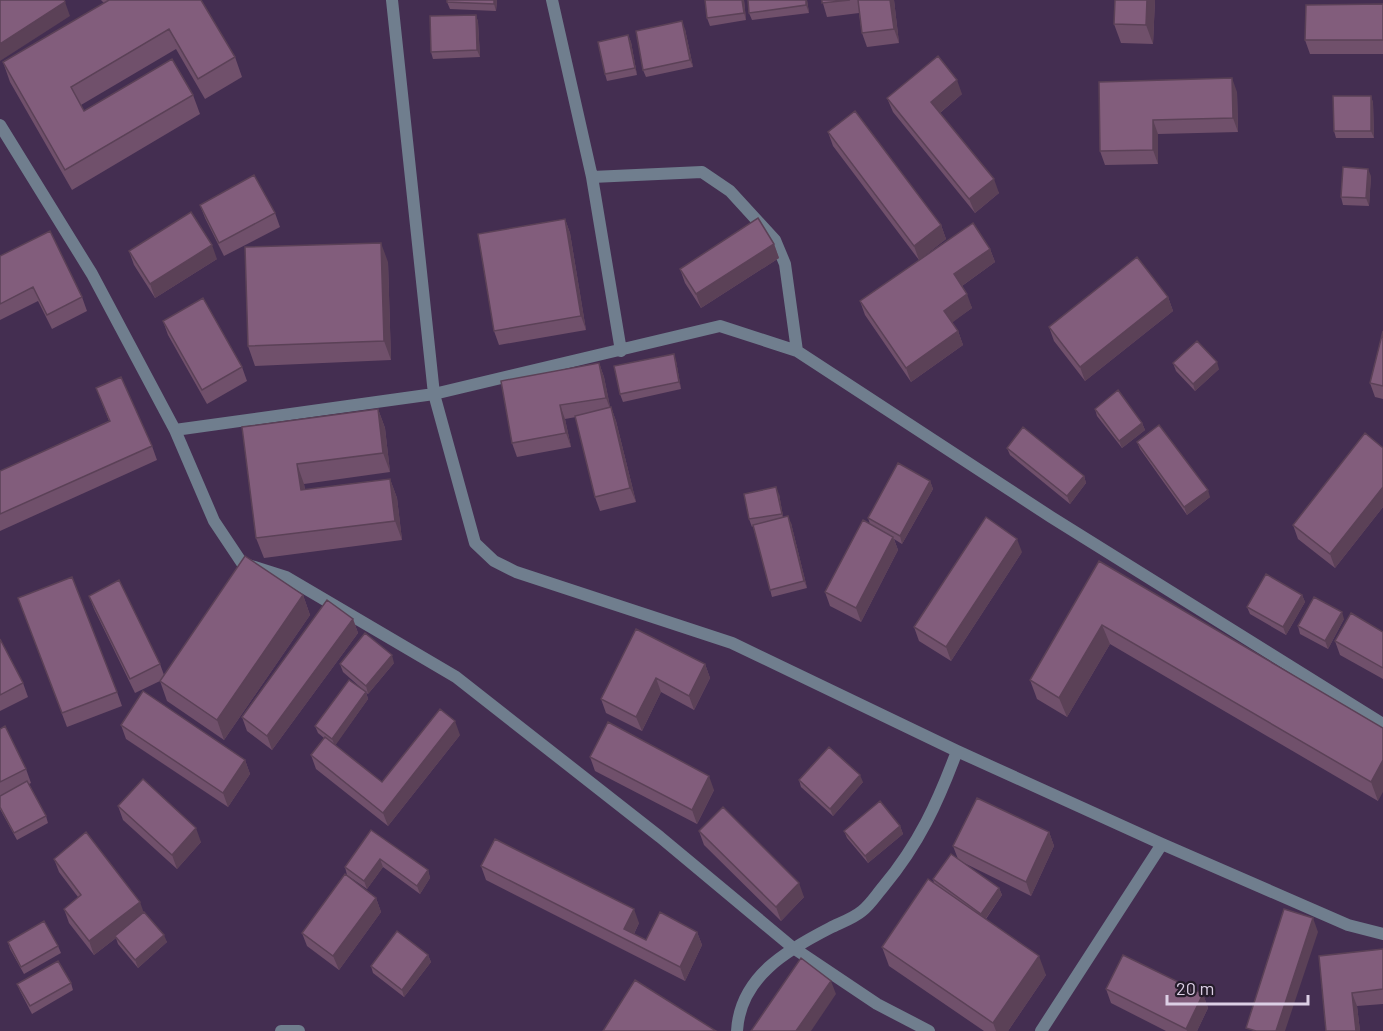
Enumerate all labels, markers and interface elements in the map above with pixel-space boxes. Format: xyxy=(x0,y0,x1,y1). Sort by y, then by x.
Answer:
scale bar xyxy=(1167,968,1308,1006)
text: 20 m xyxy=(1176,977,1214,999)

